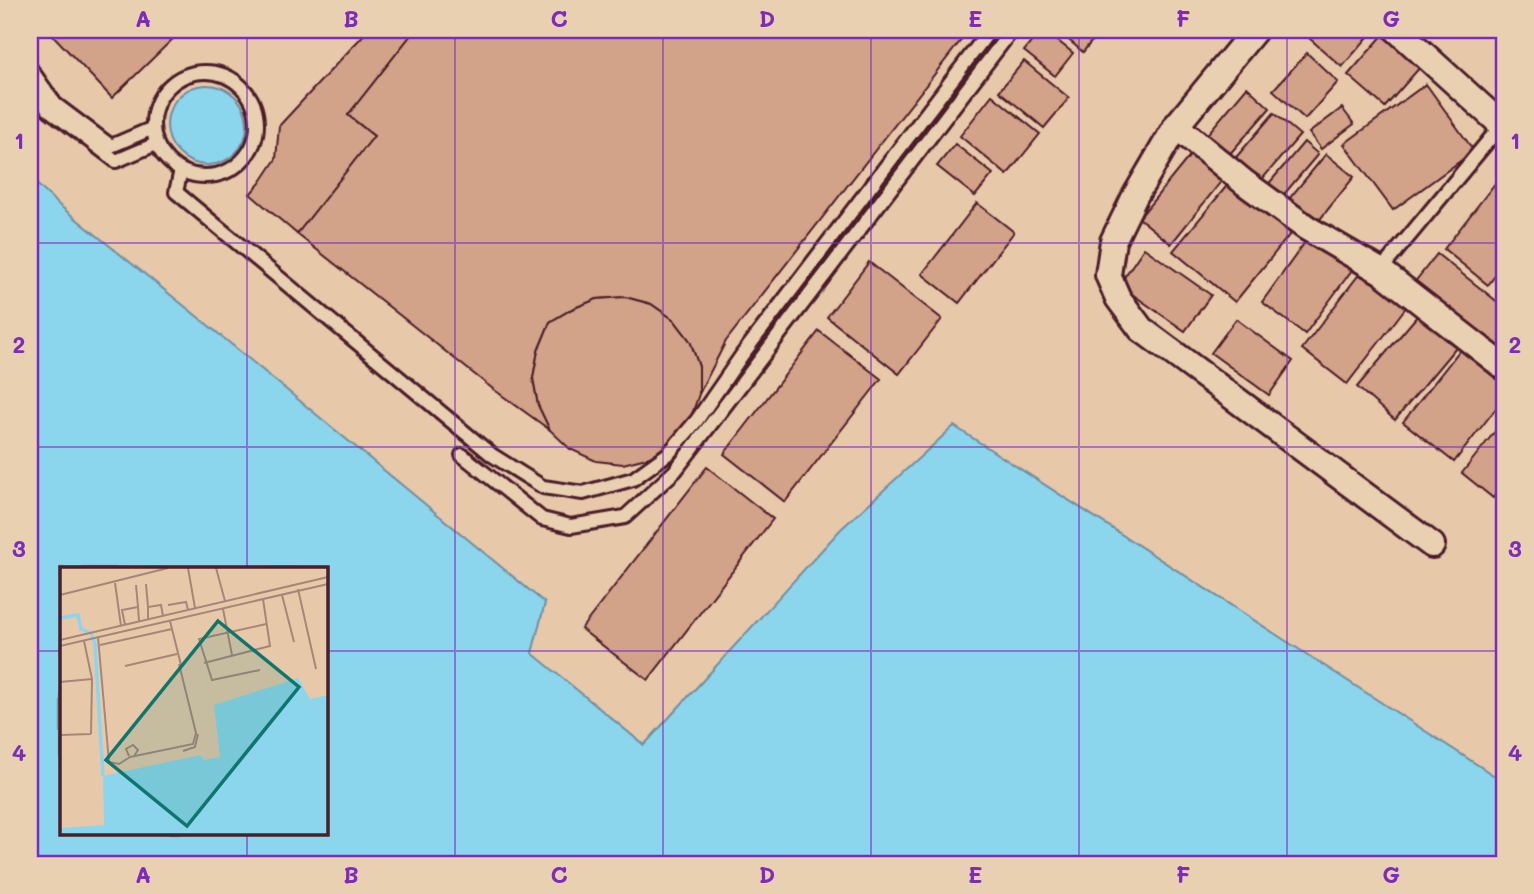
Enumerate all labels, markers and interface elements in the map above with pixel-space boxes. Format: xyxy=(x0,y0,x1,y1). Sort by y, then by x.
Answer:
text: A xyxy=(135,3,151,33)
text: B xyxy=(343,3,359,33)
text: C xyxy=(550,3,568,33)
text: D xyxy=(759,3,775,33)
text: E xyxy=(968,3,982,33)
text: F xyxy=(1176,3,1190,33)
text: G xyxy=(1382,3,1400,33)
text: 1 xyxy=(14,125,24,155)
text: 1 xyxy=(1510,125,1520,155)
text: 2 xyxy=(13,329,25,359)
text: 2 xyxy=(1509,329,1521,359)
text: 3 xyxy=(12,533,26,563)
text: 3 xyxy=(1508,533,1522,563)
inset map xyxy=(60,567,327,834)
text: 4 xyxy=(12,737,26,767)
text: 4 xyxy=(1508,737,1522,767)
text: A xyxy=(135,859,151,889)
text: B xyxy=(343,859,359,889)
text: C xyxy=(550,859,568,889)
text: D xyxy=(759,859,775,889)
text: E xyxy=(968,859,982,889)
text: F xyxy=(1176,859,1190,889)
text: G xyxy=(1382,859,1400,889)

